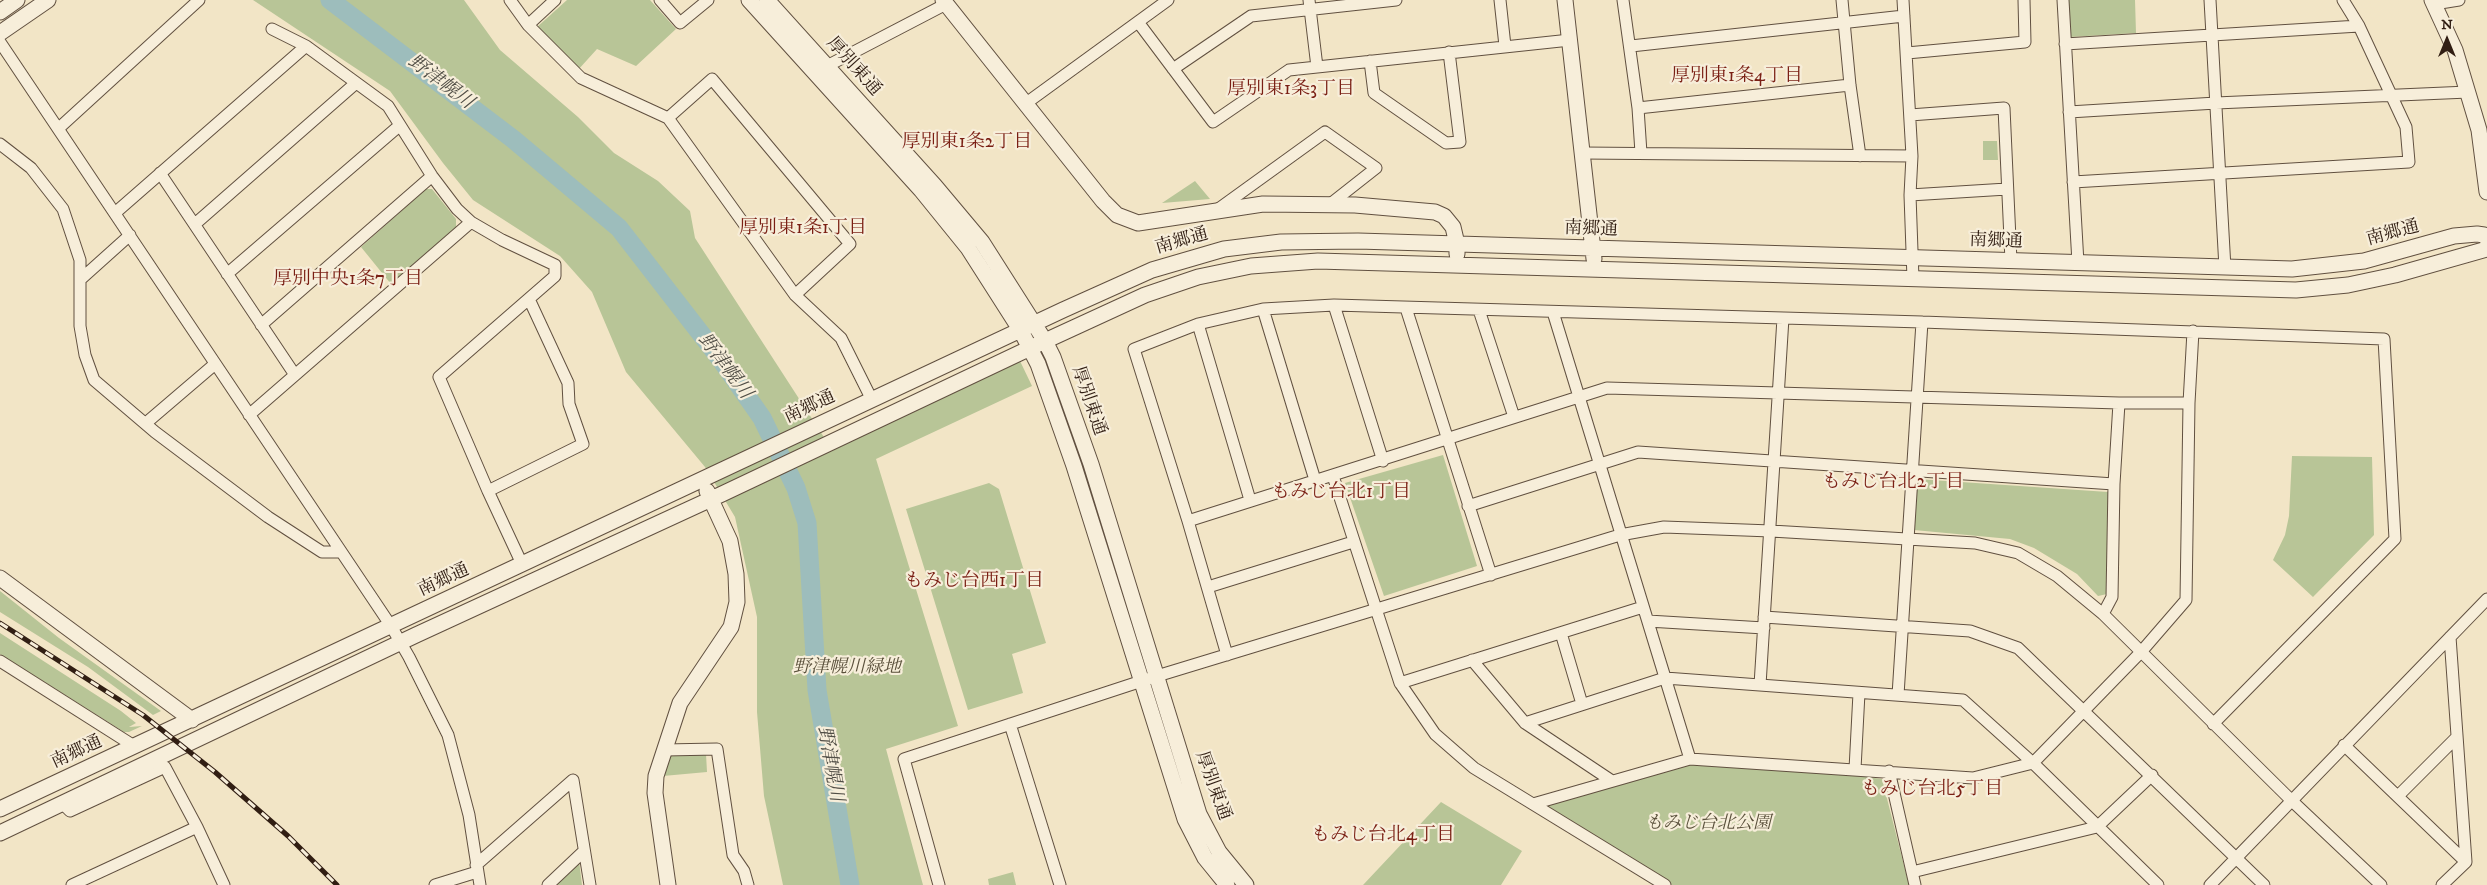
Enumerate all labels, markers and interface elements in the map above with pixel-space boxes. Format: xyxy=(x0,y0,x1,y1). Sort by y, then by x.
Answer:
north arrow xyxy=(2422,15,2472,65)
text: N xyxy=(2441,16,2453,34)
street label: 厚別東通 xyxy=(821,33,885,101)
water label: 野津幌川 xyxy=(403,51,477,115)
district label: 厚別東1条4丁目 xyxy=(1671,66,1803,88)
district label: 厚別東1条3丁目 xyxy=(1227,79,1355,101)
district label: 厚別東1条2丁目 xyxy=(902,132,1032,154)
street label: 南郷通 xyxy=(2364,217,2422,251)
district label: 厚別東1条1丁目 xyxy=(739,218,867,240)
street label: 南郷通 xyxy=(1564,218,1618,242)
street label: 南郷通 xyxy=(1153,224,1211,260)
street label: 南郷通 xyxy=(1969,230,2023,254)
district label: 厚別中央1条7丁目 xyxy=(273,269,423,291)
water label: 野津幌川 xyxy=(692,330,756,404)
street label: 厚別東通 xyxy=(1066,363,1110,439)
street label: 南郷通 xyxy=(781,387,839,429)
district label: もみじ台北2丁目 xyxy=(1822,472,1964,494)
district label: もみじ台北1丁目 xyxy=(1271,482,1411,504)
street label: 南郷通 xyxy=(415,560,473,602)
district label: もみじ台西1丁目 xyxy=(904,571,1044,593)
park label: 野津幌川緑地 xyxy=(793,657,901,679)
water label: 野津幌川 xyxy=(811,725,847,803)
street label: 南郷通 xyxy=(48,732,106,774)
street label: 厚別東通 xyxy=(1190,748,1234,824)
district label: もみじ台北5丁目 xyxy=(1861,779,2003,801)
park label: もみじ台北公園 xyxy=(1645,813,1771,835)
district label: もみじ台北4丁目 xyxy=(1311,825,1455,847)

